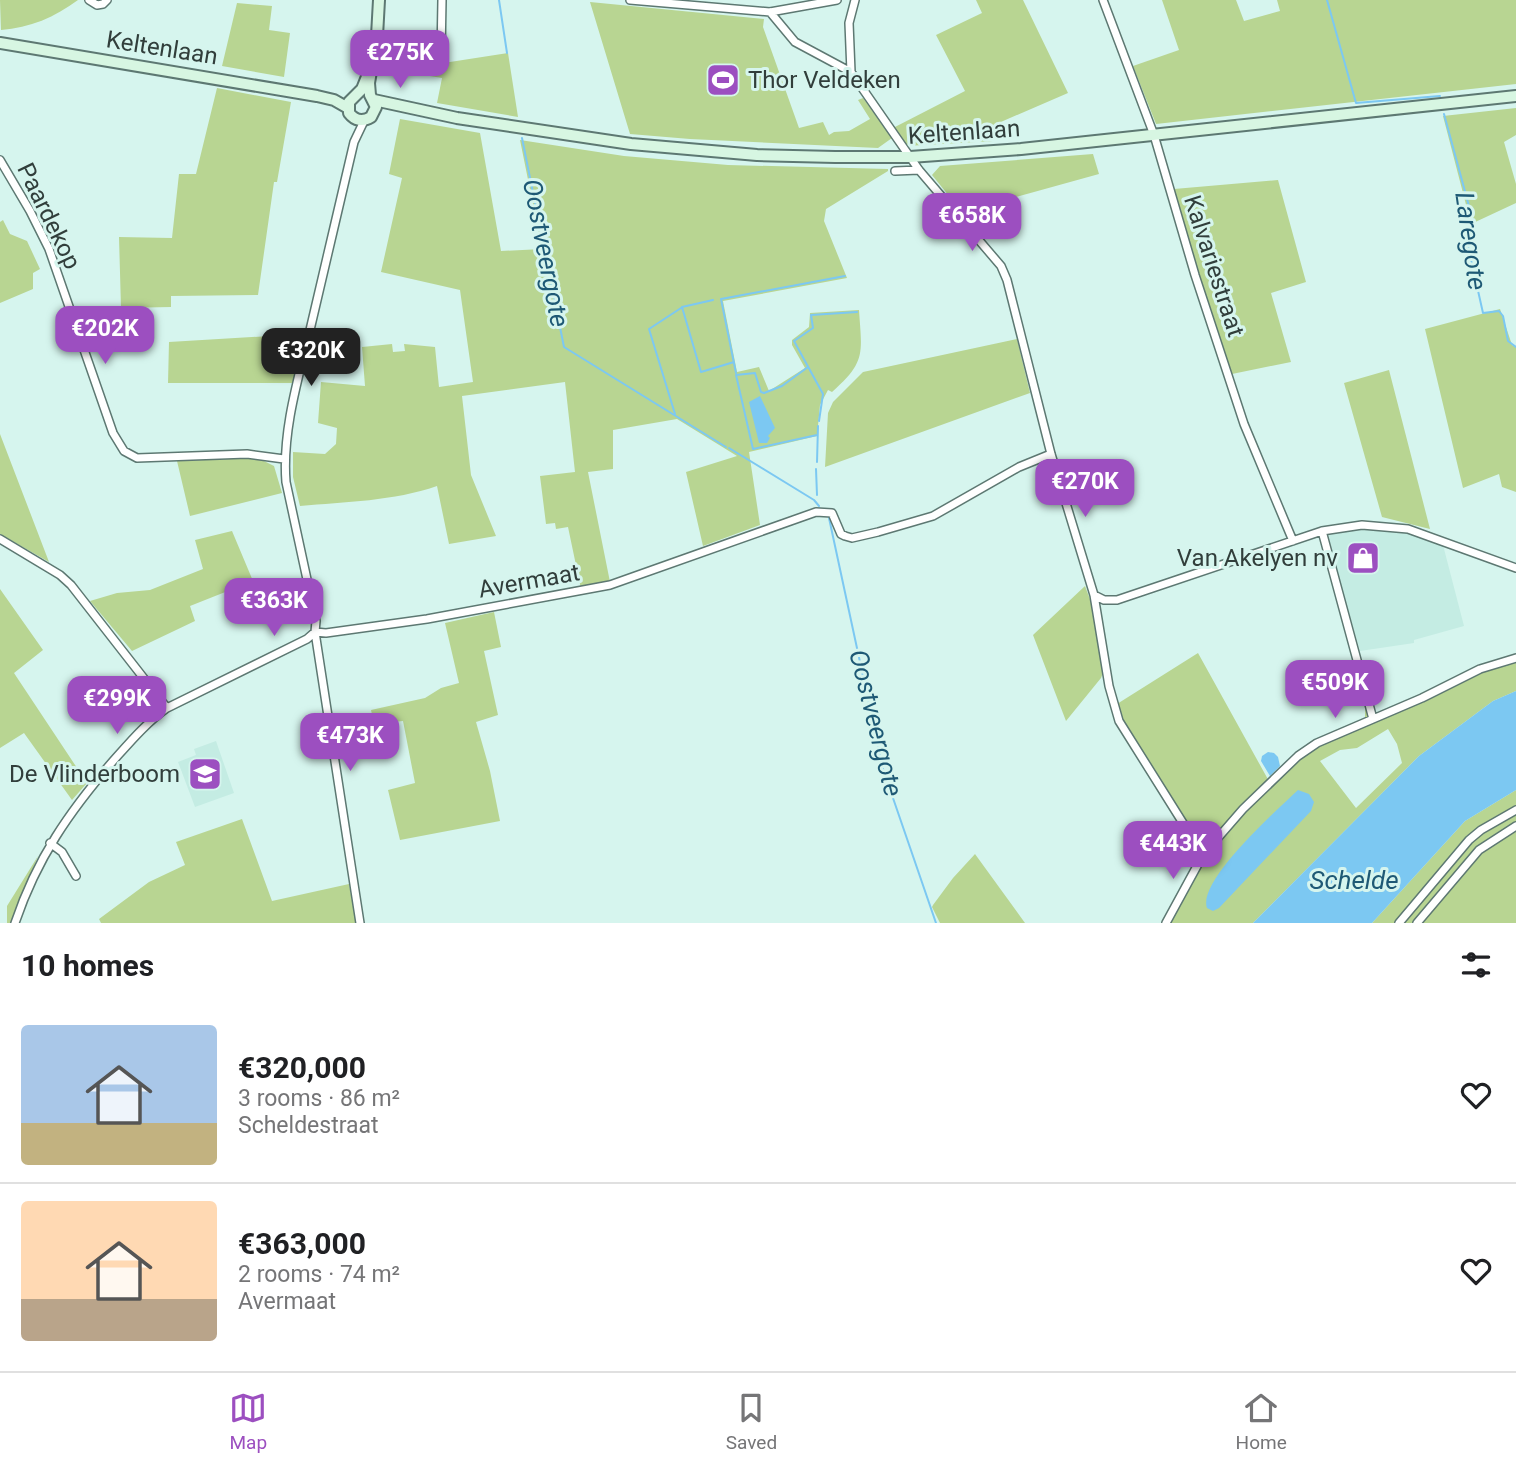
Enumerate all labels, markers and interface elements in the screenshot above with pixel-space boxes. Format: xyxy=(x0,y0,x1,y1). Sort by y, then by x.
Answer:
street label: Keltenlaan xyxy=(104,25,220,71)
pin: €275K xyxy=(351,31,449,90)
text: €275K xyxy=(366,39,434,66)
sports icon: Thor Veldeken xyxy=(704,61,742,99)
place label: Thor Veldeken xyxy=(748,66,901,94)
street label: Keltenlaan xyxy=(907,114,1021,150)
street label: Paardekop xyxy=(11,158,87,274)
water label: Oostveergote xyxy=(517,176,575,330)
water label: Laregote xyxy=(1449,190,1493,292)
street label: Kalvariestraat xyxy=(1178,192,1250,340)
pin: €658K xyxy=(923,194,1021,253)
text: €658K xyxy=(938,202,1006,229)
pin: €202K xyxy=(56,306,154,366)
text: €202K xyxy=(71,315,139,342)
pin: €320K xyxy=(262,328,360,388)
text: €320K xyxy=(277,337,345,364)
pin: €270K xyxy=(1036,460,1134,519)
text: €270K xyxy=(1051,468,1119,495)
shop icon: Van Akelyen nv xyxy=(1344,539,1382,577)
place label: Van Akelyen nv xyxy=(1177,544,1338,572)
street label: Avermaat xyxy=(476,558,582,604)
pin: €363K xyxy=(225,578,323,638)
text: €363K xyxy=(240,587,308,614)
water label: Oostveergote xyxy=(843,646,909,800)
pin: €509K xyxy=(1286,660,1384,720)
text: €509K xyxy=(1301,669,1369,696)
pin: €299K xyxy=(68,676,166,736)
text: €299K xyxy=(83,685,151,712)
pin: €473K xyxy=(301,714,399,773)
text: €473K xyxy=(316,722,384,749)
school or university icon: De Vlinderboom xyxy=(186,755,224,793)
place label: De Vlinderboom xyxy=(9,760,180,788)
pin: €443K xyxy=(1124,822,1222,881)
text: €443K xyxy=(1139,830,1207,857)
water label: Schelde xyxy=(1309,865,1399,895)
icon: filters xyxy=(1457,946,1495,984)
text: 10 homes xyxy=(21,948,154,983)
text: €320,000 xyxy=(238,1050,366,1085)
icon: home xyxy=(77,1053,161,1137)
icon: heart xyxy=(1457,1076,1495,1114)
text: 3 rooms · 86 m² xyxy=(238,1085,400,1112)
text: Scheldestraat xyxy=(238,1112,379,1139)
text: €363,000 xyxy=(238,1226,366,1261)
icon: home xyxy=(77,1229,161,1313)
icon: heart xyxy=(1457,1252,1495,1290)
text: 2 rooms · 74 m² xyxy=(238,1261,400,1288)
text: Avermaat xyxy=(238,1288,336,1315)
tab: Map xyxy=(229,1389,267,1454)
tab: Saved xyxy=(726,1389,777,1454)
tab: Home xyxy=(1236,1389,1287,1454)

